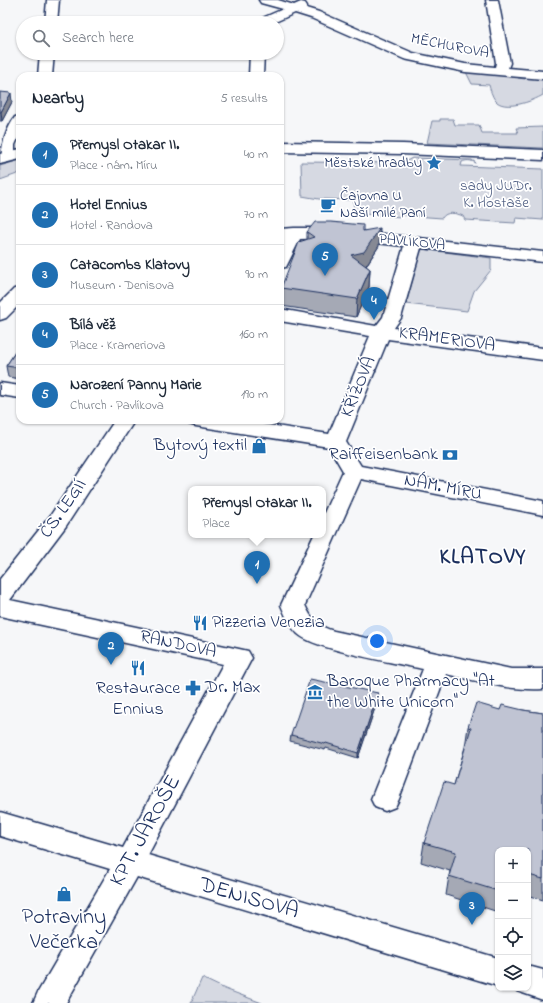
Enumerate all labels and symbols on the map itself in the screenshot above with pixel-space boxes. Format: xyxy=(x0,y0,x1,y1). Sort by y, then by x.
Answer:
street label: MĚCHUROVA xyxy=(409,28,491,64)
place label: Městské hradby xyxy=(324,152,422,175)
place icon: Městské hradby xyxy=(425,154,443,172)
park label: sady JUDr. K. Hostaše xyxy=(460,175,532,214)
place label: Čajovna U Naší milé Paní xyxy=(340,185,426,224)
cafe icon: Čajovna U Naší milé Paní xyxy=(319,196,337,214)
street label: PAVLÍKOVA xyxy=(378,228,446,256)
pin: 5 xyxy=(312,243,338,276)
pin: 4 xyxy=(361,287,387,320)
street label: KRAMERIOVA xyxy=(397,320,497,360)
street label: KŘÍŽOVÁ xyxy=(335,353,383,421)
place label: Bytový textil xyxy=(153,433,247,459)
shop icon: Bytový textil xyxy=(250,437,268,455)
place label: Raiffeisenbank xyxy=(329,442,438,468)
bank icon: Raiffeisenbank xyxy=(441,446,459,464)
street label: NÁM. MÍRU xyxy=(402,468,484,508)
street label: ČS. LEGIÍ xyxy=(34,474,94,544)
district label: KLATOVY xyxy=(440,542,526,574)
pin: 1 xyxy=(244,551,270,584)
place label: Pizzeria Venezia xyxy=(212,610,325,636)
restaurant icon: Pizzeria Venezia xyxy=(191,614,209,632)
street label: RANDOVA xyxy=(137,624,219,666)
your location xyxy=(367,631,387,651)
pin: 2 xyxy=(98,632,124,665)
restaurant icon: Restaurace Ennius xyxy=(129,659,147,677)
place label: Baroque Pharmacy "At the White Unicorn" xyxy=(326,669,495,716)
place label: Dr. Max xyxy=(204,675,261,701)
place label: Restaurace Ennius xyxy=(96,676,181,723)
pharmacy icon: Dr. Max xyxy=(184,679,202,697)
museum icon: Baroque Pharmacy "At the White Unicorn" xyxy=(306,683,324,701)
street label: KPT. JAROŠE xyxy=(102,769,190,893)
street label: DENISOVA xyxy=(195,869,302,928)
shop icon: Potraviny Večerka xyxy=(55,885,73,903)
pin: 3 xyxy=(459,892,485,925)
place label: Potraviny Večerka xyxy=(22,902,106,959)

